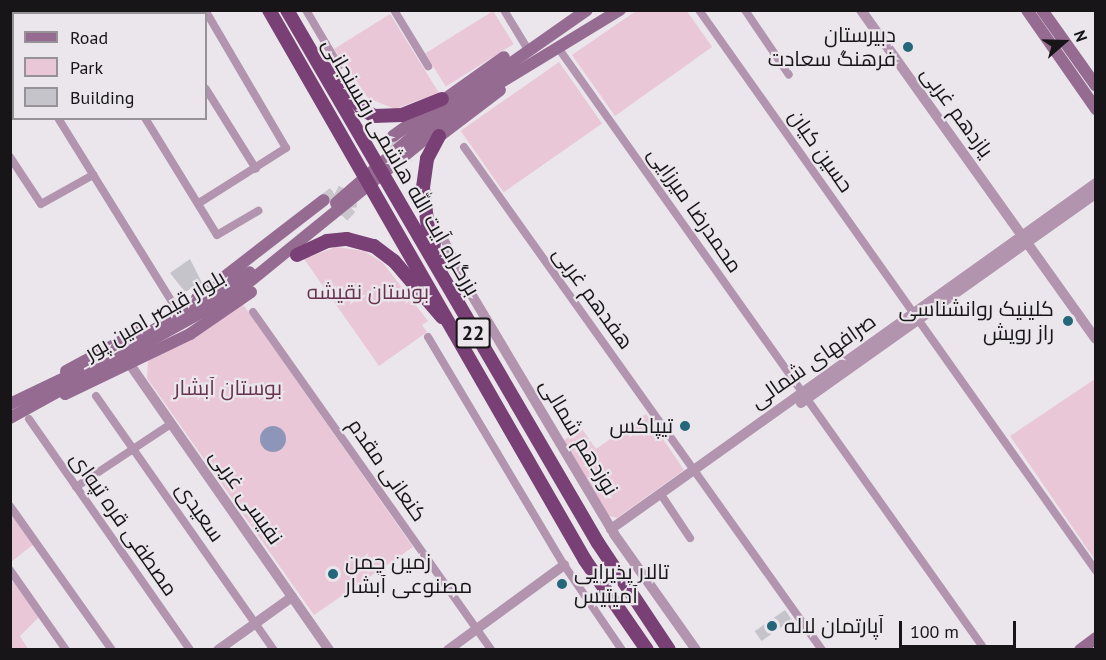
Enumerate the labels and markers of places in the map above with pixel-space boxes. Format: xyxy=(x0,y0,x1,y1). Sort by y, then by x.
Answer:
place label: دبیرستان فرهنگ سعادت xyxy=(768,22,896,72)
marker: دبیرستان فرهنگ سعادت xyxy=(901,40,915,54)
place label: کلینیک روانشناسی راز رویش xyxy=(899,296,1054,346)
marker: کلینیک روانشناسی راز رویش xyxy=(1059,312,1077,330)
place label: تیپاکس xyxy=(610,413,673,439)
marker: تیپاکس xyxy=(678,419,692,433)
place label: زمین چمن مصنوعی آبشار xyxy=(345,549,472,599)
place label: تالار پذیرایی آمیتیس xyxy=(574,559,669,609)
marker: زمین چمن مصنوعی آبشار xyxy=(326,567,340,581)
marker: تالار پذیرایی آمیتیس xyxy=(555,577,569,591)
place label: آپارتمان لاله xyxy=(784,613,884,639)
marker: آپارتمان لاله xyxy=(765,619,779,633)

